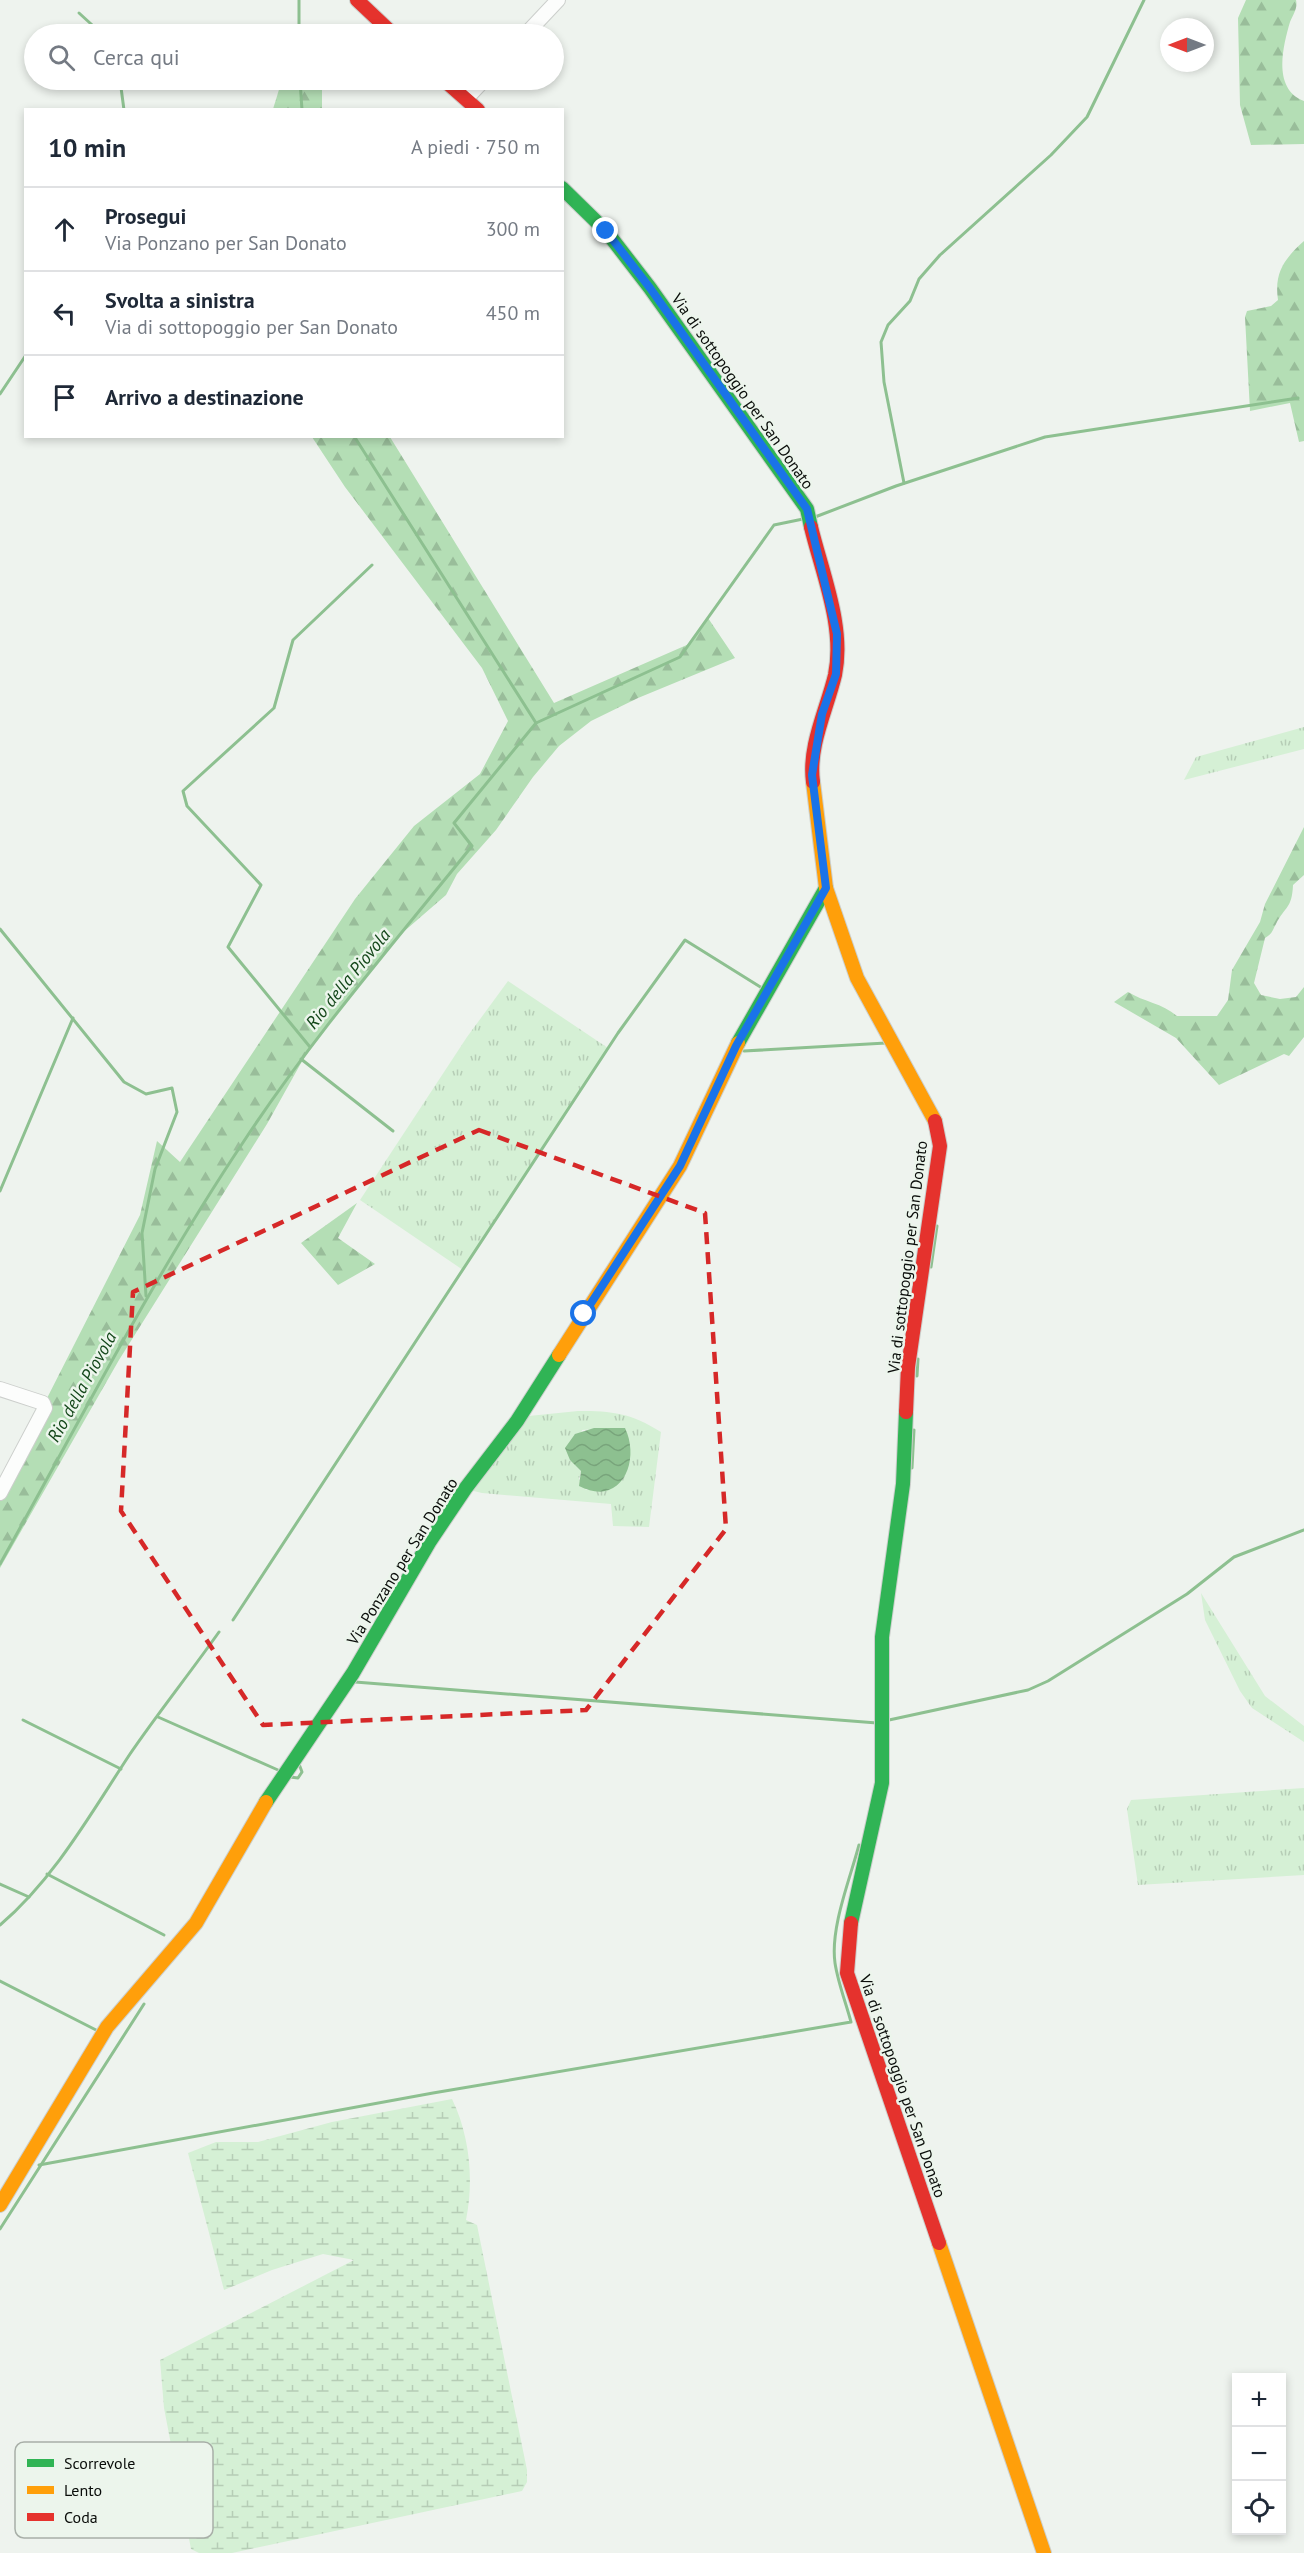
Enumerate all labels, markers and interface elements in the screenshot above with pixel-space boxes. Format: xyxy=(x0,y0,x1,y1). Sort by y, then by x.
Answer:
north arrow xyxy=(1160,18,1214,72)
search box xyxy=(24,24,564,90)
icon: search xyxy=(45,41,78,74)
text: Cerca qui xyxy=(93,43,180,71)
text: 10 min xyxy=(48,131,126,164)
text: A piedi · 750 m xyxy=(411,134,540,160)
text: Prosegui xyxy=(105,202,186,230)
icon: ahead xyxy=(48,213,81,246)
text: 300 m xyxy=(486,216,540,242)
route end xyxy=(592,217,618,243)
text: Via Ponzano per San Donato xyxy=(105,230,347,256)
text: Svolta a sinistra xyxy=(105,286,255,314)
street label: Via di sottopoggio per San Donato xyxy=(667,288,818,493)
icon: left xyxy=(48,297,81,330)
text: 450 m xyxy=(486,300,540,326)
text: Via di sottopoggio per San Donato xyxy=(105,314,398,340)
icon: arrive xyxy=(48,381,81,414)
text: Arrivo a destinazione xyxy=(105,383,304,411)
water label: Rio della Piovola xyxy=(300,924,395,1033)
street label: Via di sottopoggio per San Donato xyxy=(883,1139,931,1376)
route start xyxy=(570,1300,596,1326)
water label: Rio della Piovola xyxy=(42,1327,121,1446)
street label: Via Ponzano per San Donato xyxy=(342,1474,462,1649)
street label: Via di sottopoggio per San Donato xyxy=(855,1971,951,2200)
map controls xyxy=(1232,2373,1286,2535)
button: + xyxy=(1232,2373,1286,2427)
button: − xyxy=(1232,2427,1286,2481)
legend xyxy=(15,2442,213,2538)
text: Scorrevole xyxy=(64,2453,136,2473)
text: Lento xyxy=(64,2480,102,2500)
button: locate xyxy=(1232,2481,1286,2535)
text: Coda xyxy=(64,2507,98,2527)

